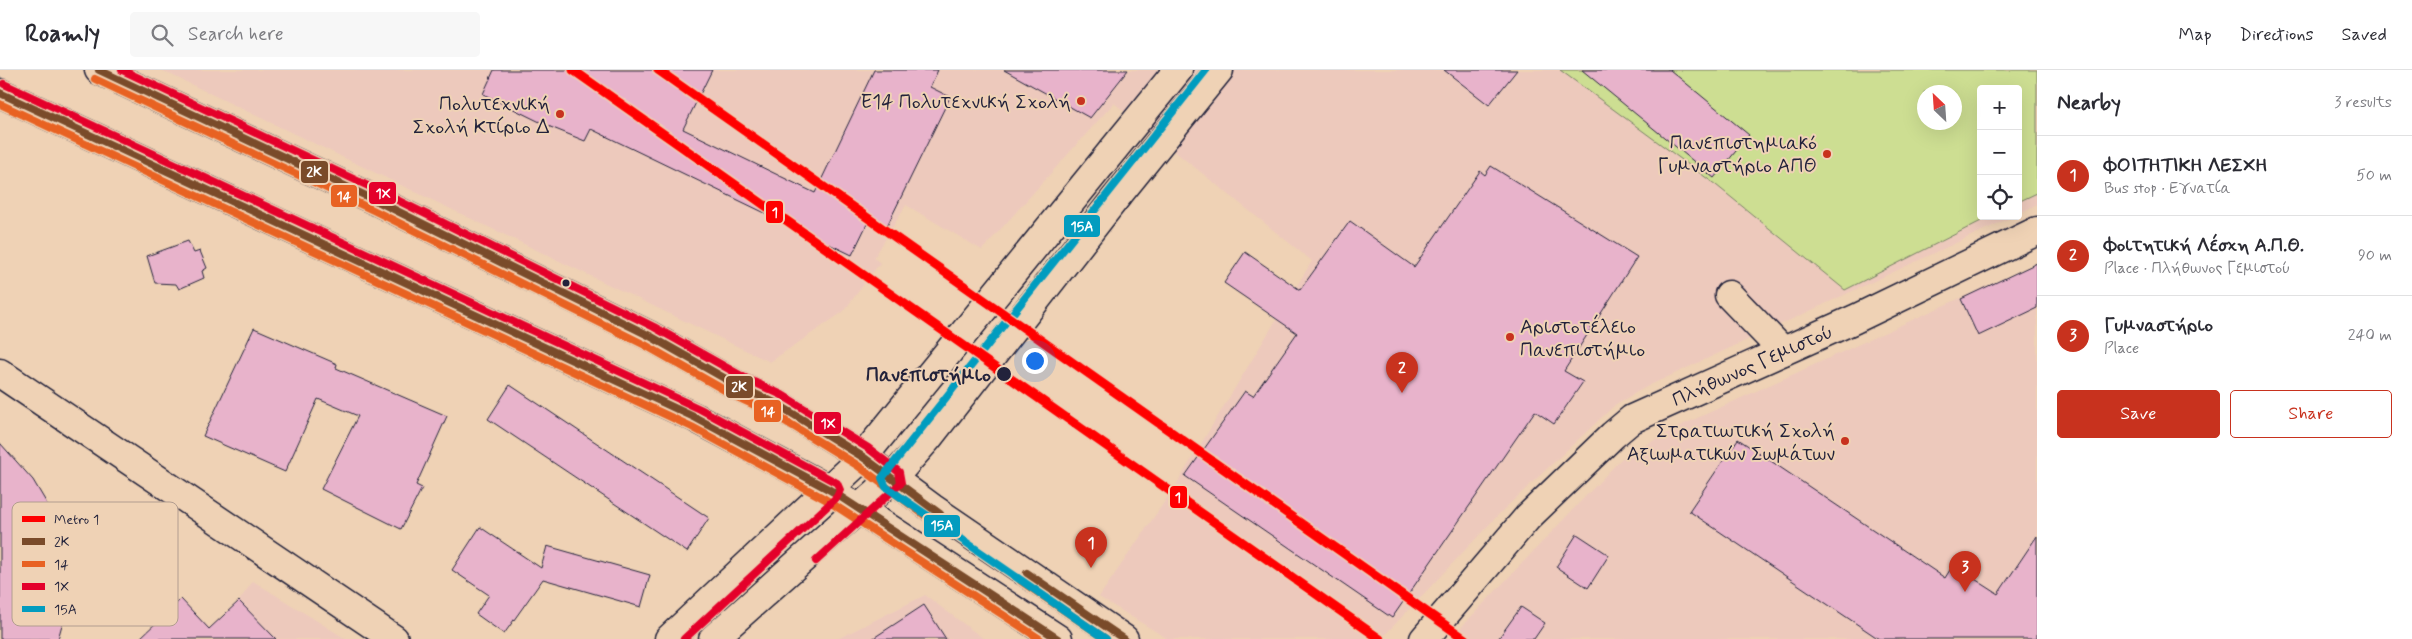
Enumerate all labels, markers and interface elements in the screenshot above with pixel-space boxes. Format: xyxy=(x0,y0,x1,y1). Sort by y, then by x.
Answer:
search box xyxy=(130,12,480,57)
text: Roamly xyxy=(25,19,100,50)
icon: search xyxy=(148,21,176,49)
text: Search here xyxy=(188,22,284,47)
text: Map xyxy=(2179,23,2212,47)
text: Directions xyxy=(2240,23,2314,47)
text: Saved xyxy=(2342,23,2387,47)
north arrow xyxy=(1917,85,1962,130)
map controls xyxy=(1977,85,2022,220)
button: + xyxy=(1977,85,2022,130)
place label: E14 Πολυτεχνική Σχολή xyxy=(861,89,1071,116)
text: Nearby xyxy=(2057,89,2121,117)
place label: Πολυτεχνική Σχολή Κτίριο Δ xyxy=(413,91,550,141)
text: 3 results xyxy=(2334,92,2392,113)
marker: E14 Πολυτεχνική Σχολή xyxy=(1075,95,1087,107)
marker: Πολυτεχνική Σχολή Κτίριο Δ xyxy=(554,108,566,120)
place label: Πανεπιστημιακό Γυμναστήριο ΑΠΘ xyxy=(1657,130,1817,180)
button: − xyxy=(1977,130,2022,175)
marker: Πανεπιστημιακό Γυμναστήριο ΑΠΘ xyxy=(1821,148,1833,160)
text: ΦΟΙΤΗΤΙΚΗ ΛΕΣΧΗ xyxy=(2104,153,2268,178)
line badge: 2Κ xyxy=(300,160,329,184)
text: 2Κ xyxy=(306,163,322,181)
text: 1 xyxy=(2069,165,2077,186)
text: 50 m xyxy=(2356,165,2392,186)
button: locate xyxy=(1977,175,2022,220)
text: Bus stop · Εγνατία xyxy=(2104,178,2231,199)
line badge: 1Χ xyxy=(368,181,397,205)
line badge: 14 xyxy=(330,184,358,208)
text: 1Χ xyxy=(375,185,391,203)
text: 14 xyxy=(337,188,352,206)
line badge: 1 xyxy=(765,200,784,224)
text: 1 xyxy=(772,204,778,222)
line badge: 15Α xyxy=(1063,214,1101,238)
text: 15Α xyxy=(1071,218,1093,236)
text: Φοιτητική Λέσχη Α.Π.Θ. xyxy=(2104,233,2304,258)
text: 2 xyxy=(2069,245,2077,266)
text: 90 m xyxy=(2358,245,2392,266)
text: Place · Πλήθωνος Γεμιστού xyxy=(2104,258,2290,279)
unlabelled marker xyxy=(561,278,571,288)
text: Γυμναστήριο xyxy=(2104,313,2213,338)
place label: Αριστοτέλειο Πανεπιστήμιο xyxy=(1520,314,1645,364)
street label: Πλήθωνος Γεμιστού xyxy=(1668,319,1837,414)
text: 3 xyxy=(2069,325,2077,346)
text: 240 m xyxy=(2348,325,2392,346)
marker: Αριστοτέλειο Πανεπιστήμιο xyxy=(1504,331,1516,343)
text: Place xyxy=(2104,338,2139,359)
your location xyxy=(1022,348,1048,374)
pin: 2 xyxy=(1386,352,1418,393)
place label: Πανεπιστήμιο xyxy=(866,362,991,389)
marker: Πανεπιστήμιο xyxy=(995,365,1013,383)
line badge: 2Κ xyxy=(725,375,754,399)
text: 2Κ xyxy=(731,378,747,396)
button: Save xyxy=(2057,390,2220,438)
button: Share xyxy=(2230,390,2392,438)
line badge: 14 xyxy=(753,399,782,423)
text: 14 xyxy=(761,403,776,421)
line badge: 1Χ xyxy=(813,411,842,435)
text: 1Χ xyxy=(820,415,836,433)
place label: Στρατιωτική Σχολή Αξιωματικών Σωμάτων xyxy=(1627,418,1835,468)
marker: Στρατιωτική Σχολή Αξιωματικών Σωμάτων xyxy=(1839,435,1851,447)
line badge: 1 xyxy=(1169,485,1188,509)
text: 1 xyxy=(1175,489,1181,507)
legend xyxy=(12,502,178,626)
text: Metro 1 xyxy=(54,511,99,529)
line badge: 15Α xyxy=(923,514,961,538)
text: 15Α xyxy=(931,517,953,535)
pin: 1 xyxy=(1075,527,1107,568)
text: 2Κ xyxy=(54,533,70,551)
pin: 3 xyxy=(1949,551,1981,592)
text: 14 xyxy=(54,556,69,574)
text: 1Χ xyxy=(54,578,69,596)
text: 15Α xyxy=(54,601,77,619)

